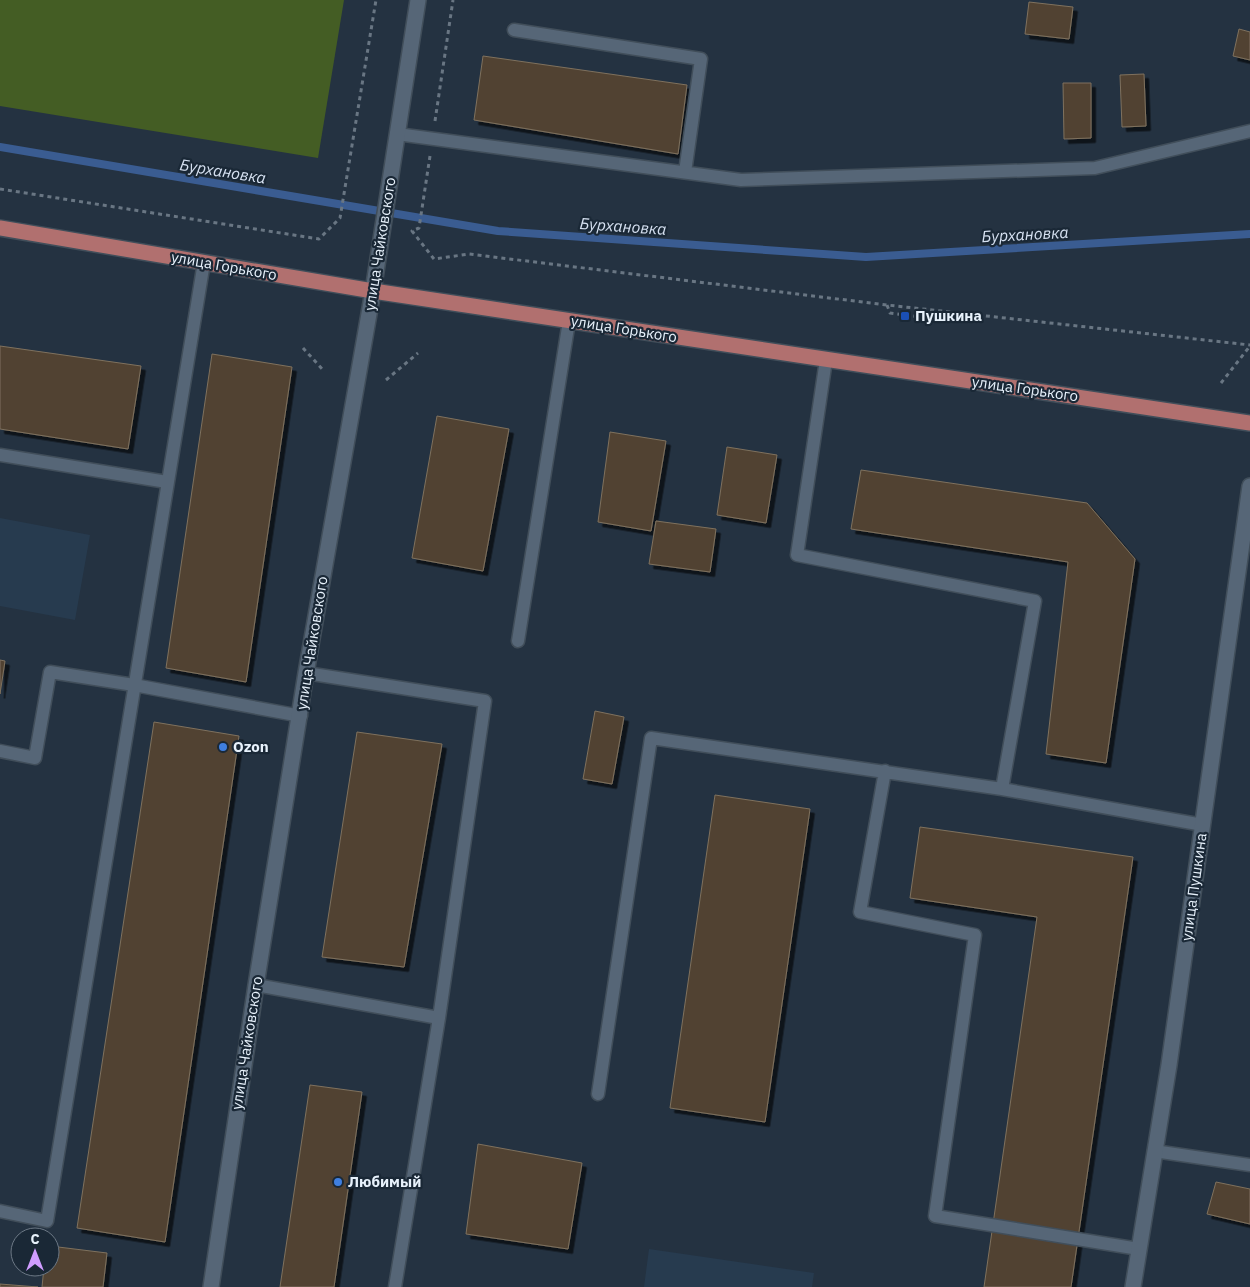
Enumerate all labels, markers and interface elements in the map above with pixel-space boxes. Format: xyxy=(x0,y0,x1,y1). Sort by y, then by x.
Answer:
water label: Бурхановка xyxy=(178,154,268,188)
street label: улица Чайковского xyxy=(360,176,399,312)
water label: Бурхановка xyxy=(579,213,667,239)
water label: Бурхановка xyxy=(981,222,1069,246)
street label: улица Горького xyxy=(170,247,278,284)
place label: Пушкина xyxy=(915,306,983,325)
marker: Пушкина xyxy=(899,310,911,322)
street label: улица Горького xyxy=(570,311,678,346)
street label: улица Горького xyxy=(971,372,1079,405)
street label: улица Чайковского xyxy=(292,575,331,711)
place label: Ozon xyxy=(233,737,269,756)
marker: Ozon xyxy=(217,741,229,753)
street label: улица Пушкина xyxy=(1177,832,1210,942)
street label: улица Чайковского xyxy=(227,975,266,1111)
place label: Любимый xyxy=(348,1172,421,1191)
marker: Любимый xyxy=(332,1176,344,1188)
north arrow xyxy=(10,1227,60,1277)
text: С xyxy=(30,1230,40,1248)

